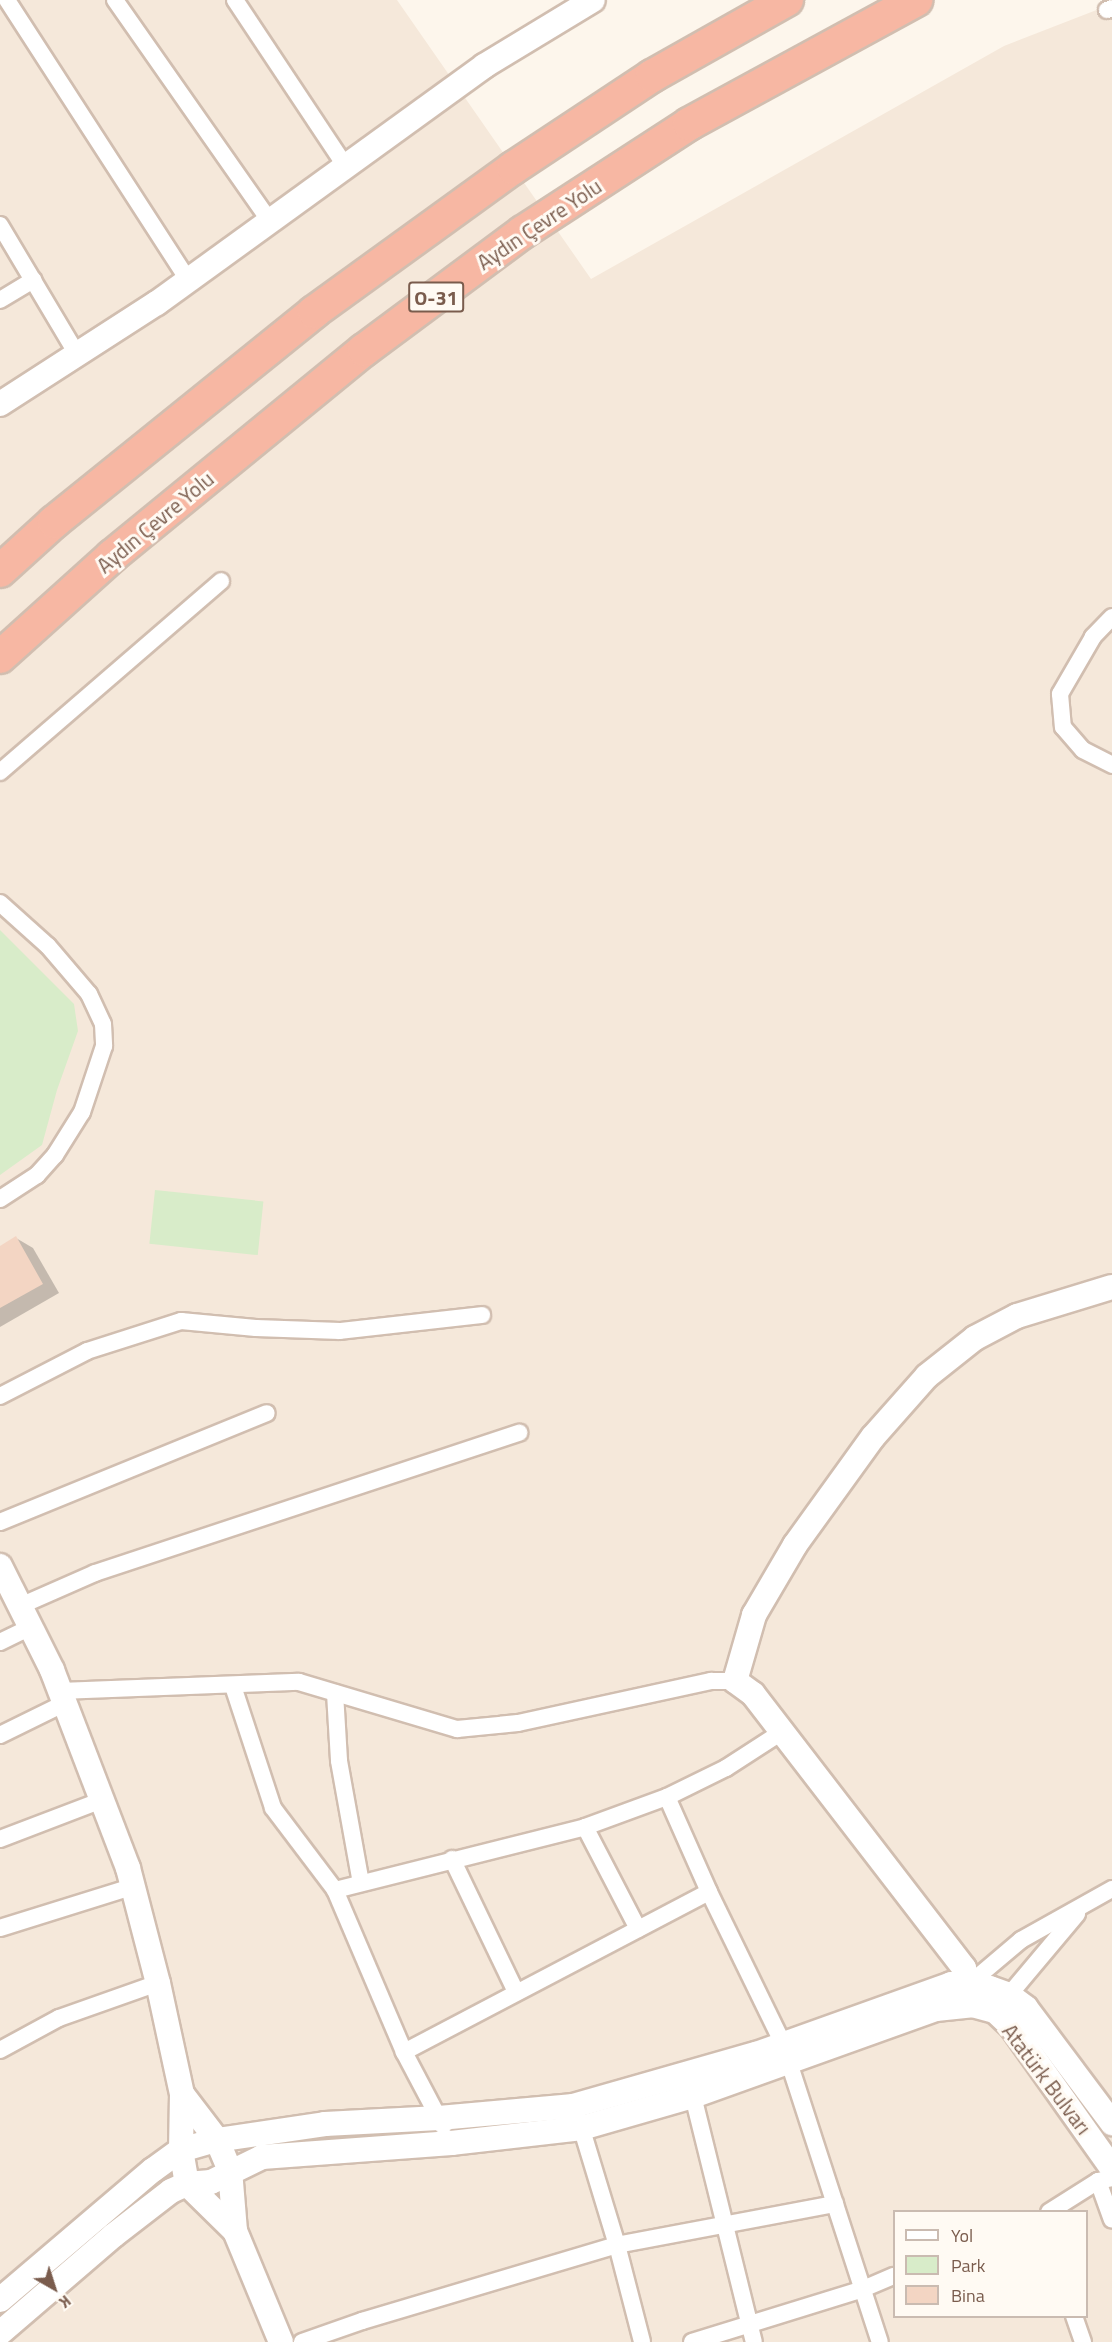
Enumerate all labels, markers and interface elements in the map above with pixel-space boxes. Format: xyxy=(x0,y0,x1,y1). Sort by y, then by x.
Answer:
street label: Aydın Çevre Yolu xyxy=(472,173,606,275)
road number: O-31 xyxy=(408,280,464,314)
street label: Aydın Çevre Yolu xyxy=(91,466,219,578)
street label: Atatürk Bulvarı xyxy=(997,2019,1097,2139)
legend xyxy=(893,2210,1088,2318)
text: Yol xyxy=(951,2222,973,2249)
text: Park xyxy=(951,2252,985,2279)
north arrow xyxy=(24,2258,84,2318)
text: Bina xyxy=(951,2282,985,2309)
text: K xyxy=(54,2290,77,2314)

